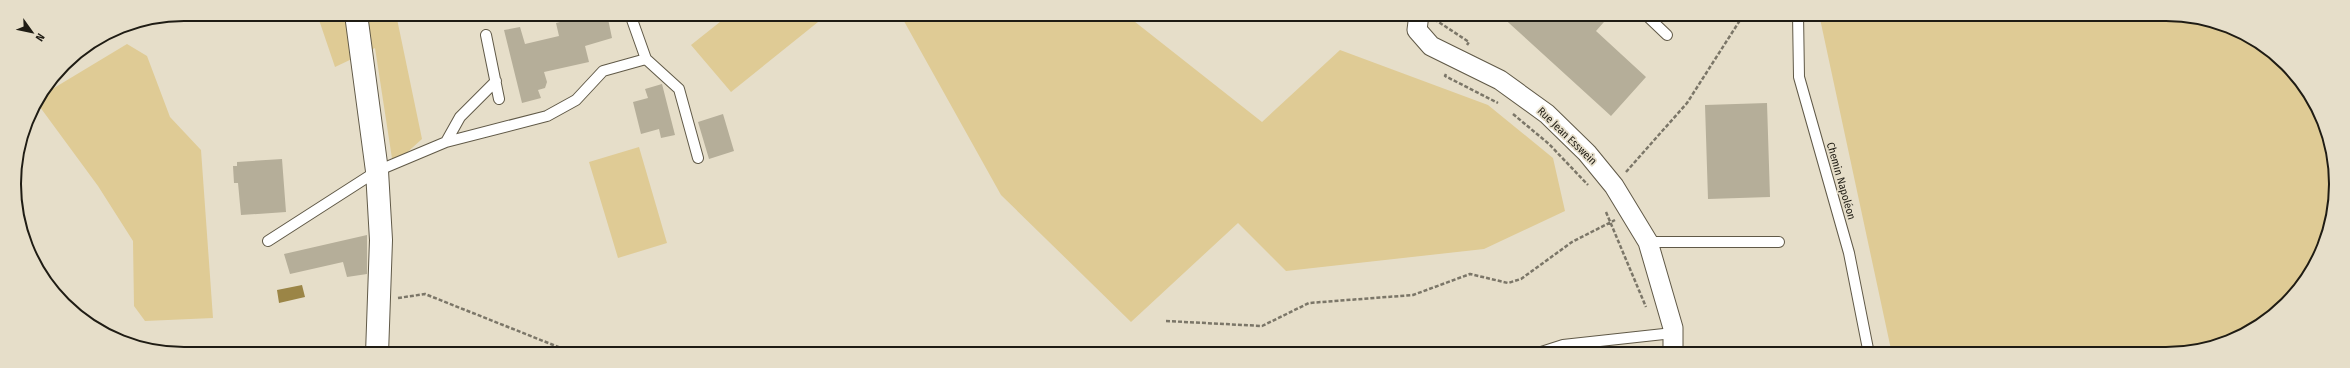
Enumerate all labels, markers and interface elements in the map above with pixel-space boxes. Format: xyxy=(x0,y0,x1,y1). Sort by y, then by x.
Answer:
north arrow xyxy=(12,12,52,52)
text: N xyxy=(33,31,47,43)
street label: Rue Jean Esswein xyxy=(1535,104,1599,168)
street label: Chemin Napoléon xyxy=(1824,141,1858,221)

